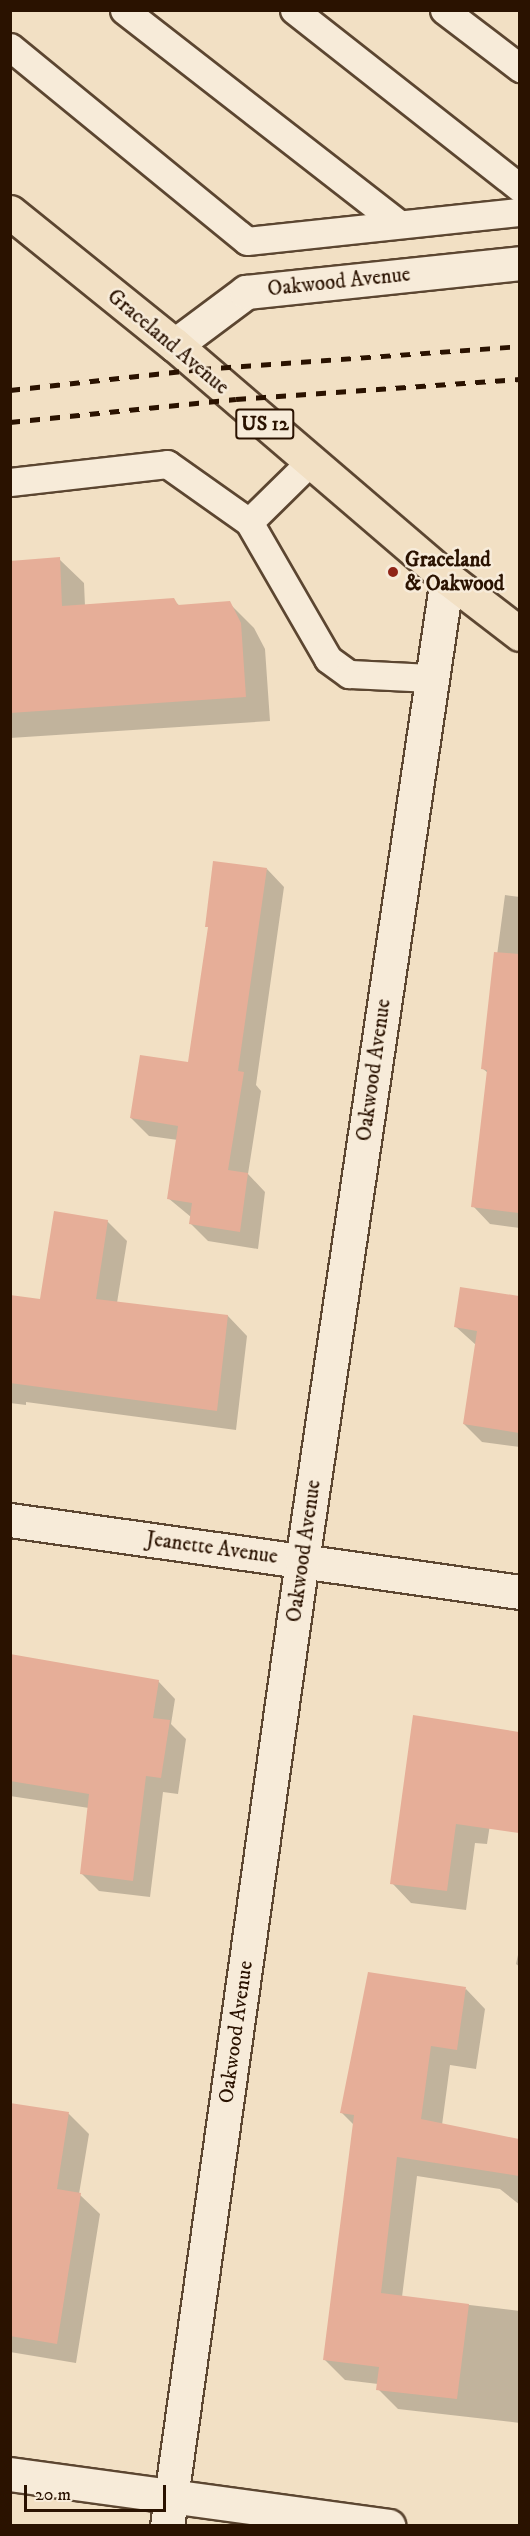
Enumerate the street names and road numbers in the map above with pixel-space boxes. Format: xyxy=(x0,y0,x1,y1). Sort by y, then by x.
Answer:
street label: Oakwood Avenue xyxy=(266,262,412,302)
street label: Graceland Avenue xyxy=(102,284,234,400)
road number: US 12 xyxy=(235,407,295,441)
street label: Oakwood Avenue xyxy=(352,997,396,1143)
street label: Oakwood Avenue xyxy=(282,1478,326,1624)
street label: Jeanette Avenue xyxy=(145,1526,279,1570)
street label: Oakwood Avenue xyxy=(214,1959,258,2105)

